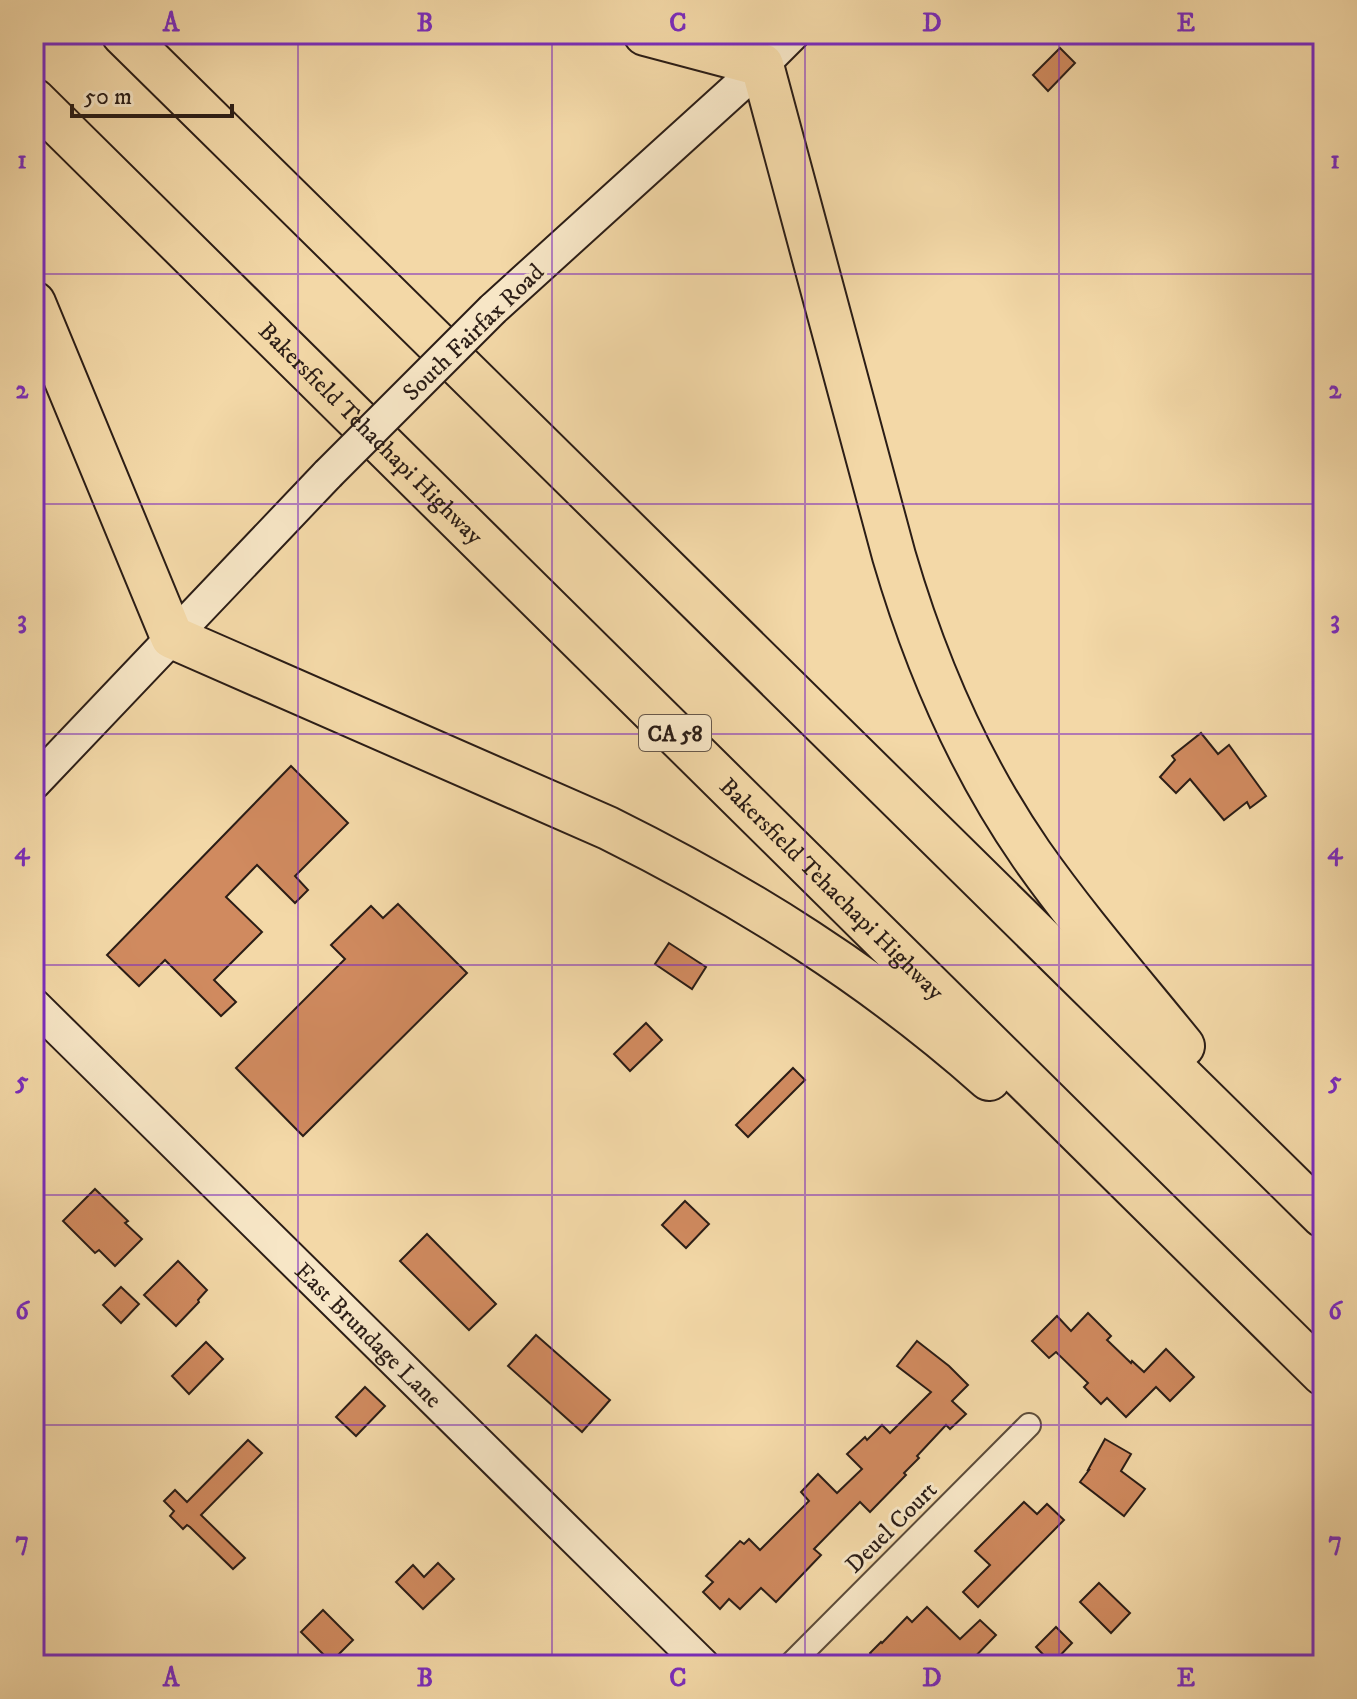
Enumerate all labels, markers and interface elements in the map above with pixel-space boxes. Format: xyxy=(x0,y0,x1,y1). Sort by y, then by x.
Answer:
text: A xyxy=(162,7,181,40)
text: B xyxy=(417,7,433,40)
text: C xyxy=(669,7,687,40)
text: D xyxy=(922,7,942,40)
text: E xyxy=(1177,7,1195,40)
scale bar xyxy=(72,68,232,118)
text: 50 m xyxy=(84,82,132,112)
text: 1 xyxy=(17,144,27,177)
text: 1 xyxy=(1330,144,1340,177)
street label: South Fairfax Road xyxy=(397,258,551,408)
street label: Bakersfield Tehachapi Highway xyxy=(252,316,490,552)
text: 2 xyxy=(16,374,30,407)
text: 2 xyxy=(1329,374,1343,407)
text: 3 xyxy=(17,604,27,637)
text: 3 xyxy=(1330,604,1340,637)
road number: CA 58 xyxy=(639,715,711,751)
street label: Bakersfield Tehachapi Highway xyxy=(713,772,950,1007)
text: 4 xyxy=(15,835,31,868)
text: 4 xyxy=(1328,835,1344,868)
text: 5 xyxy=(15,1065,29,1098)
text: 5 xyxy=(1328,1065,1342,1098)
street label: East Brundage Lane xyxy=(288,1257,448,1415)
text: 6 xyxy=(15,1295,30,1328)
text: 6 xyxy=(1328,1295,1343,1328)
street label: Deuel Court xyxy=(840,1475,944,1580)
text: 7 xyxy=(15,1525,29,1558)
text: 7 xyxy=(1328,1525,1342,1558)
text: A xyxy=(162,1662,181,1695)
text: B xyxy=(417,1662,433,1695)
text: C xyxy=(669,1662,687,1695)
text: D xyxy=(922,1662,942,1695)
text: E xyxy=(1177,1662,1195,1695)

